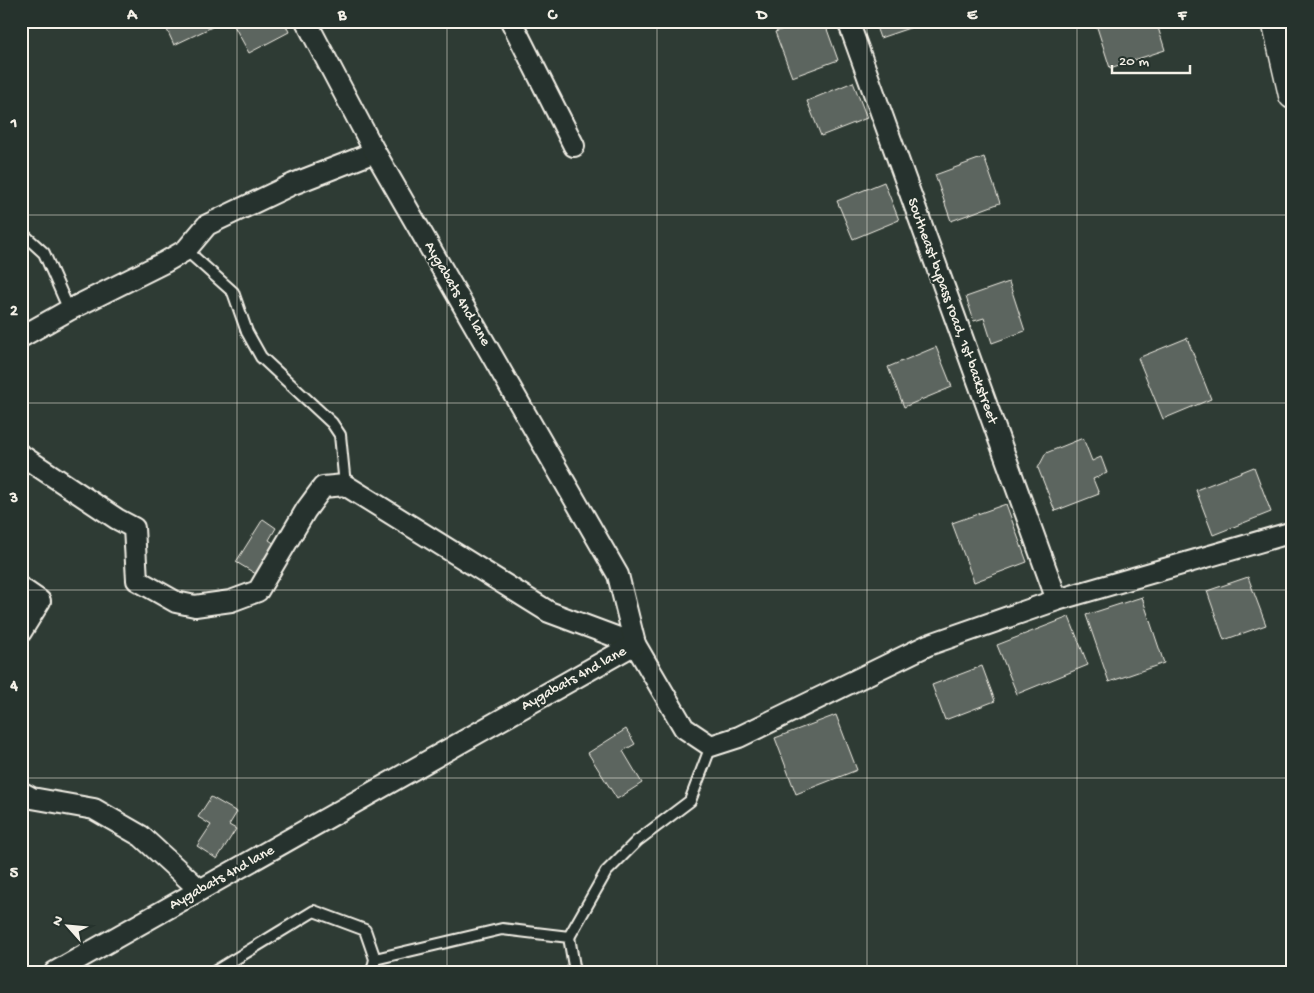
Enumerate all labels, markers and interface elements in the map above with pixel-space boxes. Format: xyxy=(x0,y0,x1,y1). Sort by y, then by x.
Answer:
text: A xyxy=(126,7,138,26)
text: B xyxy=(337,7,347,26)
text: C xyxy=(547,7,558,26)
text: D xyxy=(755,7,768,26)
text: E xyxy=(967,7,978,26)
text: F xyxy=(1177,7,1188,26)
scale bar xyxy=(1112,42,1189,74)
text: 20 m xyxy=(1119,53,1149,71)
text: 1 xyxy=(10,115,17,134)
street label: Southeast bypass road, 1st backstreet xyxy=(903,196,1002,428)
street label: Aygabats 4nd lane xyxy=(420,239,494,350)
text: 2 xyxy=(10,303,18,322)
text: 3 xyxy=(9,490,18,509)
street label: Aygabats 4nd lane xyxy=(518,642,630,715)
text: 4 xyxy=(9,678,18,697)
street label: Aygabats 4nd lane xyxy=(166,841,278,914)
text: 5 xyxy=(10,865,19,884)
north arrow xyxy=(42,900,92,950)
text: N xyxy=(49,913,68,929)

